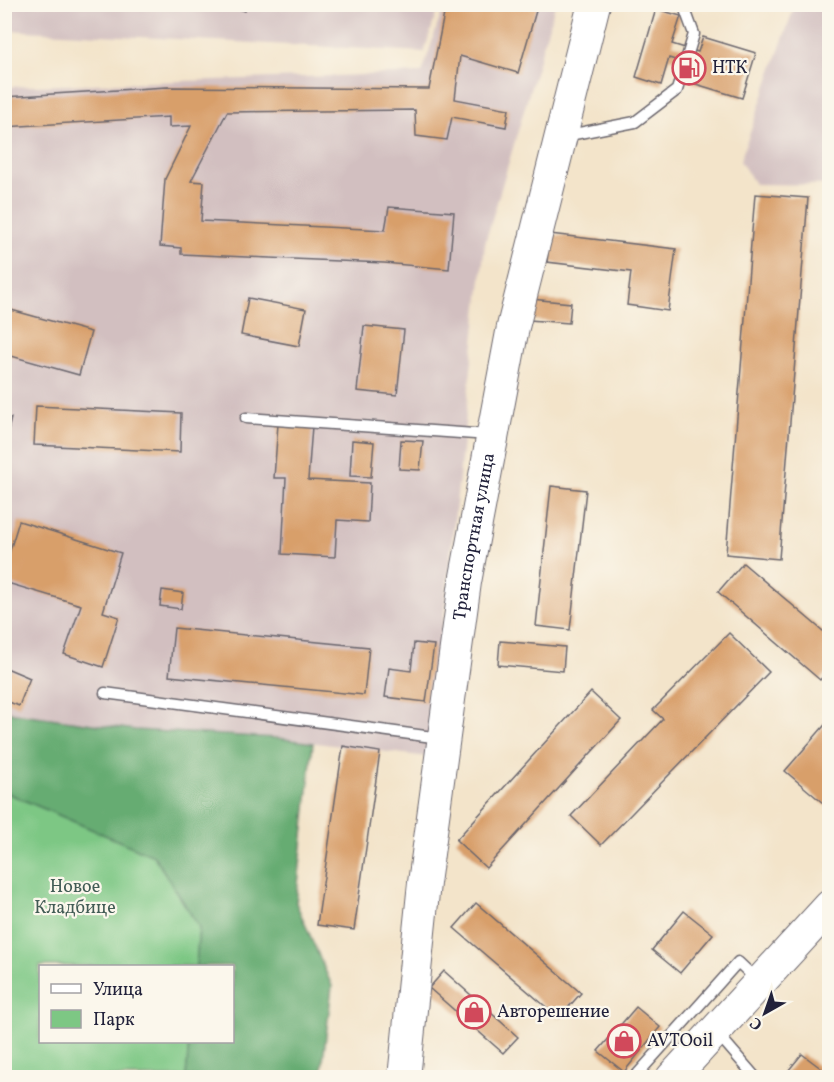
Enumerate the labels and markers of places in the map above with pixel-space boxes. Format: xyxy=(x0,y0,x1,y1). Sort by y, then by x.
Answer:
fuel station icon: НТК xyxy=(671,50,707,86)
place label: НТК xyxy=(712,56,747,81)
shop icon: Авторешение xyxy=(456,994,492,1030)
place label: Авторешение xyxy=(497,1000,610,1025)
shop icon: AVTOoil xyxy=(606,1023,642,1059)
place label: AVTOoil xyxy=(647,1029,713,1054)

